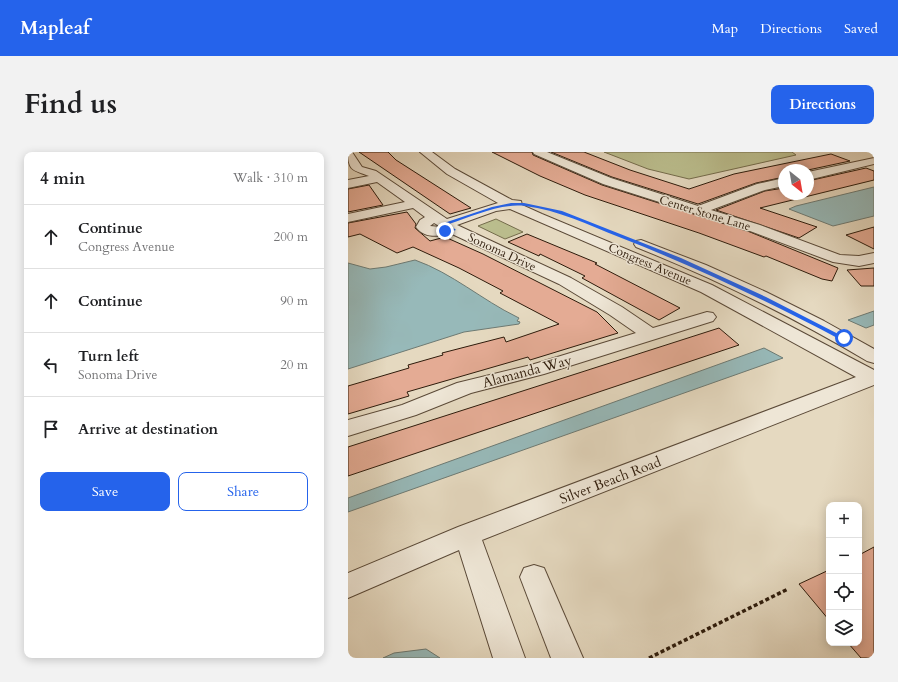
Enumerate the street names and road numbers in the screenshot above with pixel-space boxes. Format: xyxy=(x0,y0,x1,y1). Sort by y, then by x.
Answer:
street label: Center Stone Lane xyxy=(657,191,753,235)
street label: Sonoma Drive xyxy=(465,229,539,275)
street label: Congress Avenue xyxy=(606,239,694,289)
street label: Alamanda Way xyxy=(480,350,574,393)
street label: Silver Beach Road xyxy=(557,452,664,509)

